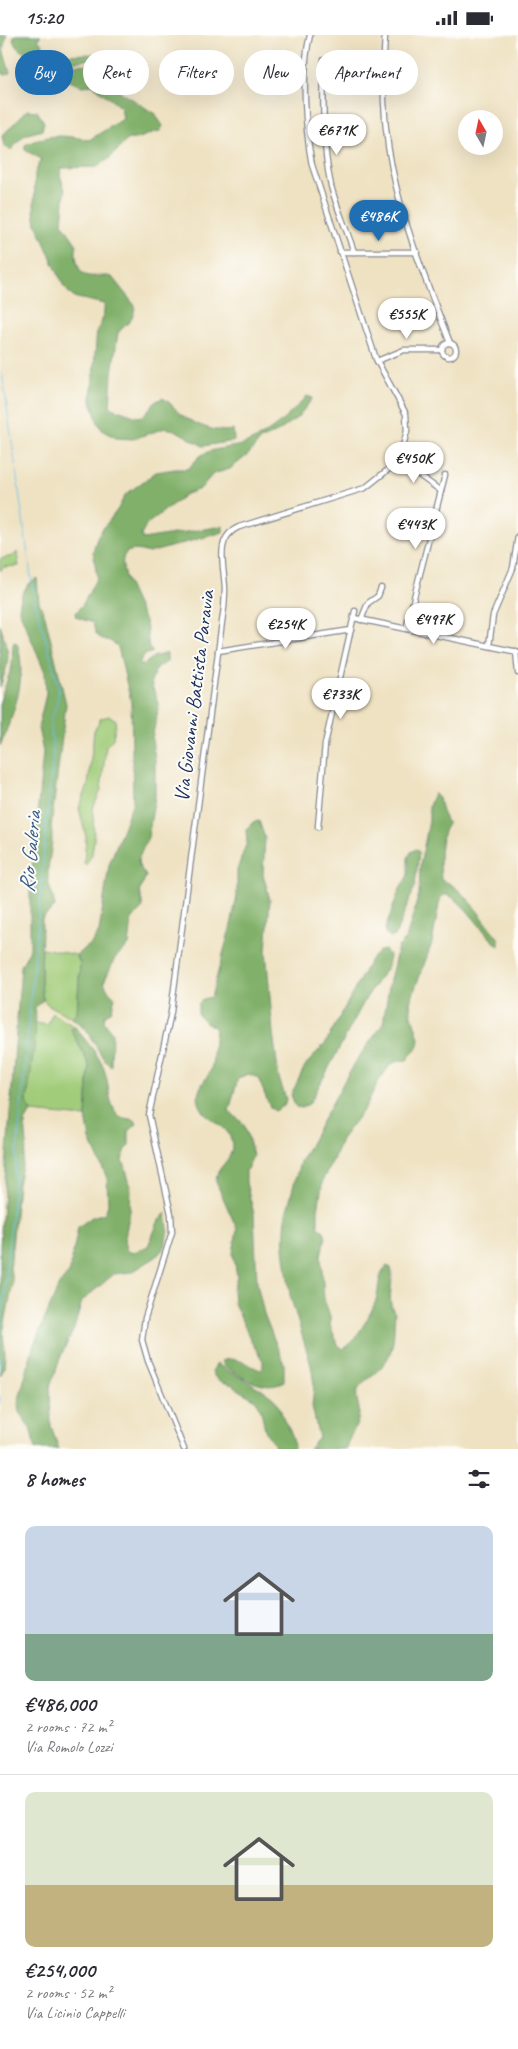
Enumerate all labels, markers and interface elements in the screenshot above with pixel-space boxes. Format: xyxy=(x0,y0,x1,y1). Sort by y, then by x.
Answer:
text: 15:20 xyxy=(25,6,63,30)
chip: Buy xyxy=(15,50,73,95)
chip: Rent xyxy=(83,50,149,95)
chip: Filters xyxy=(159,50,234,95)
chip: New xyxy=(244,50,306,95)
chip: Apartment xyxy=(316,50,418,95)
north arrow xyxy=(458,110,502,155)
map controls xyxy=(458,110,503,155)
pin: €671K xyxy=(302,113,372,156)
text: €671K xyxy=(318,120,356,140)
pin: €486K xyxy=(344,199,414,242)
text: €486K xyxy=(360,206,398,226)
pin: €555K xyxy=(372,297,442,340)
text: €555K xyxy=(389,304,425,324)
pin: €450K xyxy=(379,441,449,484)
text: €450K xyxy=(396,448,432,468)
pin: €443K xyxy=(381,507,451,550)
text: €443K xyxy=(398,514,434,534)
street label: Via Giovanni Battista Paravia xyxy=(168,587,220,803)
pin: €497K xyxy=(399,603,469,645)
pin: €254K xyxy=(251,607,321,650)
text: €497K xyxy=(416,609,452,629)
text: €254K xyxy=(268,614,304,634)
pin: €733K xyxy=(306,677,376,720)
text: €733K xyxy=(323,684,359,704)
water label: Rio Galeria xyxy=(13,808,48,894)
icon: filters xyxy=(465,1465,493,1493)
text: 8 homes xyxy=(25,1466,84,1492)
icon: home xyxy=(214,1559,304,1649)
text: €486,000 xyxy=(25,1691,96,1717)
text: 2 rooms · 72 m² xyxy=(25,1717,111,1737)
text: Via Romolo Lozzi xyxy=(25,1737,113,1757)
icon: home xyxy=(214,1824,304,1914)
text: €254,000 xyxy=(25,1957,95,1983)
text: 2 rooms · 52 m² xyxy=(25,1983,111,2003)
text: Via Licinio Cappelli xyxy=(25,2003,125,2023)

